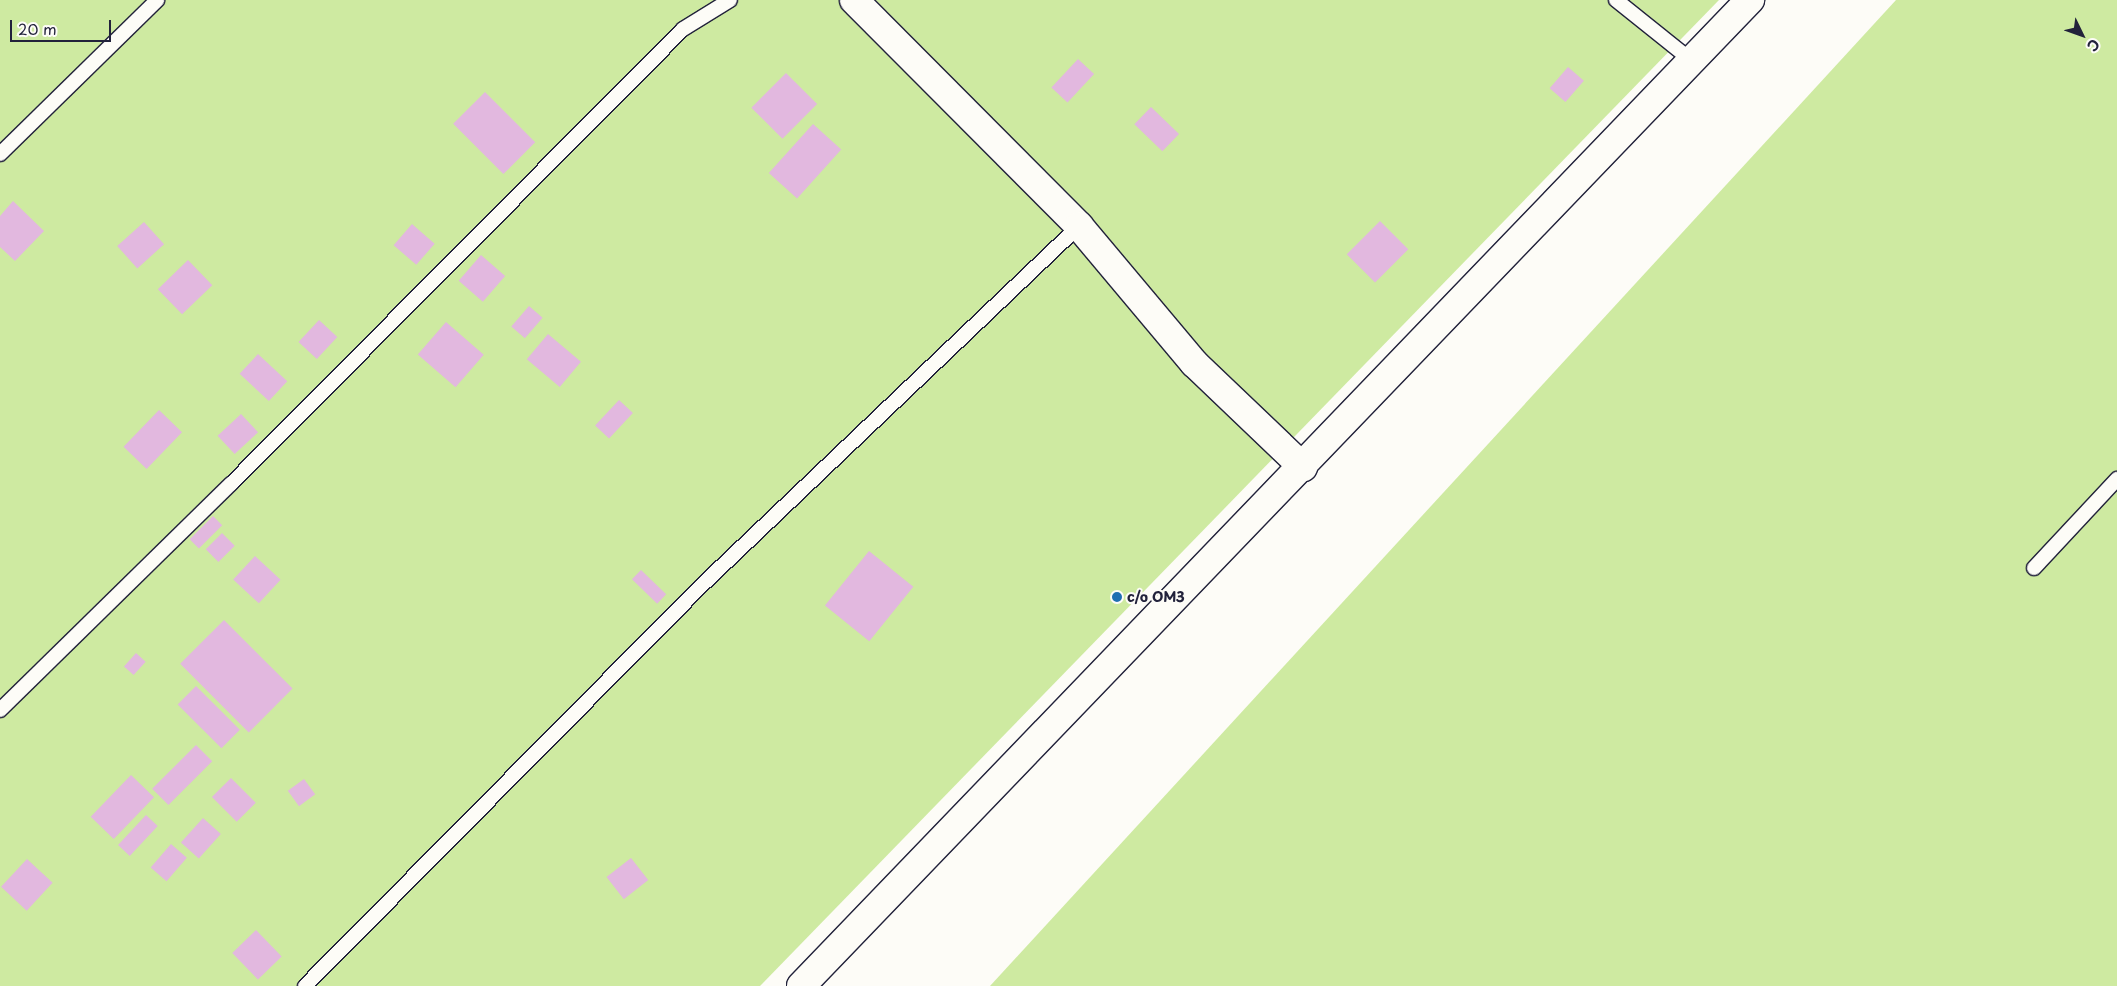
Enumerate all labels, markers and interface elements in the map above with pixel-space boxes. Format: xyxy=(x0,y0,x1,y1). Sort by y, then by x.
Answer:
scale bar xyxy=(12,10,114,42)
north arrow xyxy=(2057,10,2107,60)
text: 20 m xyxy=(18,17,57,40)
text: С xyxy=(2082,34,2105,56)
place label: с/о ОМЗ xyxy=(1127,589,1185,605)
marker: с/о ОМЗ xyxy=(1111,591,1123,603)

